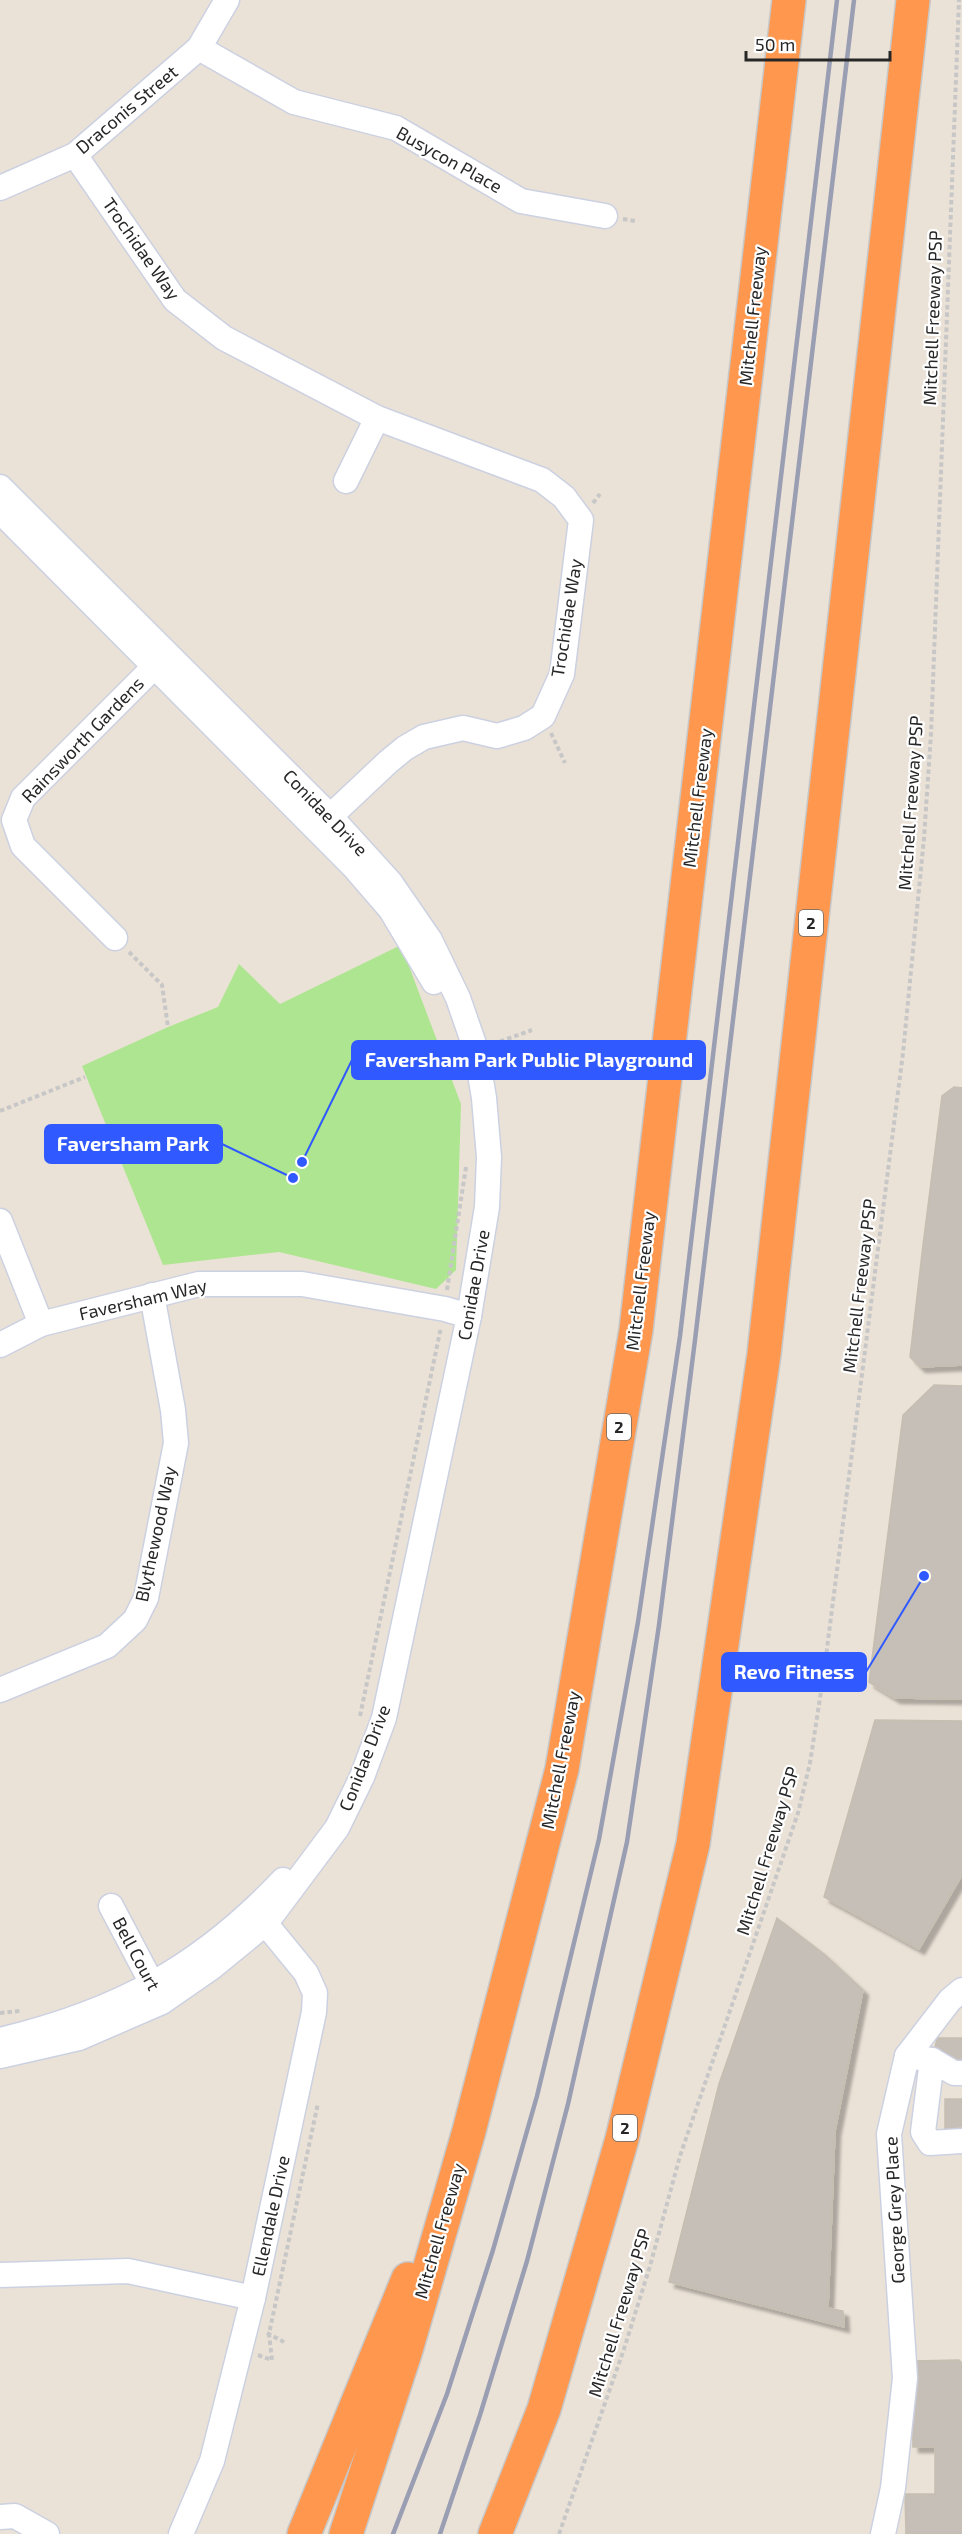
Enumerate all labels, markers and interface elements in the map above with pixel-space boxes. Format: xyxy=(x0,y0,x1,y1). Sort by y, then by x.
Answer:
scale bar xyxy=(746,24,890,62)
text: 50 m xyxy=(755,33,795,55)
street label: Draconis Street xyxy=(71,60,182,158)
street label: Busycon Place xyxy=(393,121,506,197)
street label: Trochidae Way xyxy=(99,193,185,304)
street label: Mitchell Freeway PSP xyxy=(918,230,946,406)
street label: Mitchell Freeway xyxy=(734,245,770,387)
street label: Trochidae Way xyxy=(546,557,586,679)
street label: Rainsworth Gardens xyxy=(17,672,148,807)
street label: Mitchell Freeway PSP xyxy=(893,715,927,891)
street label: Mitchell Freeway xyxy=(678,726,717,869)
street label: Conidae Drive xyxy=(279,764,373,860)
road number: 2 xyxy=(799,910,823,936)
callout: Faversham Park Public Playground xyxy=(352,1041,705,1079)
text: Faversham Park Public Playground xyxy=(365,1047,693,1072)
callout: Faversham Park xyxy=(45,1125,222,1163)
text: Faversham Park xyxy=(57,1131,210,1155)
street label: Mitchell Freeway PSP xyxy=(837,1198,881,1374)
street label: Mitchell Freeway xyxy=(621,1209,660,1352)
street label: Conidae Drive xyxy=(452,1228,494,1342)
street label: Faversham Way xyxy=(77,1273,209,1324)
road number: 2 xyxy=(607,1414,631,1440)
street label: Blythewood Way xyxy=(130,1463,180,1604)
callout: Revo Fitness xyxy=(722,1653,866,1691)
text: Revo Fitness xyxy=(734,1659,854,1683)
street label: Mitchell Freeway xyxy=(536,1688,584,1831)
street label: Conidae Drive xyxy=(334,1701,394,1814)
street label: Mitchell Freeway PSP xyxy=(731,1764,803,1938)
street label: Bell Court xyxy=(108,1913,165,1994)
road number: 2 xyxy=(613,2115,637,2141)
street label: George Grey Place xyxy=(879,2136,909,2284)
street label: Ellendale Drive xyxy=(246,2153,294,2278)
street label: Mitchell Freeway xyxy=(409,2160,469,2301)
street label: Mitchell Freeway PSP xyxy=(583,2226,655,2400)

